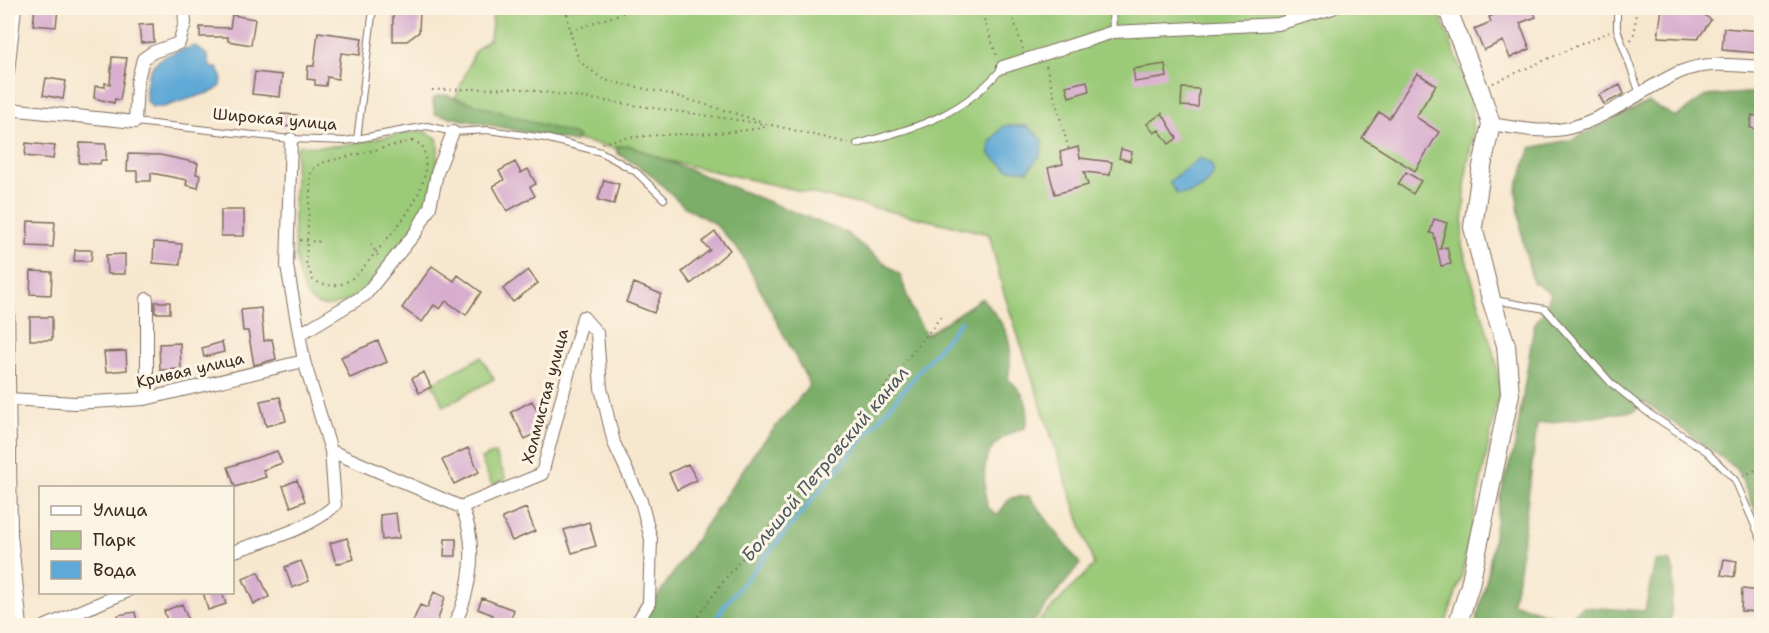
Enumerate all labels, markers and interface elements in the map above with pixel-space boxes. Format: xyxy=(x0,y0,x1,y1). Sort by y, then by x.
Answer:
street label: Широкая улица xyxy=(212,103,338,135)
street label: Холмистая улица xyxy=(517,326,573,466)
street label: Кривая улица xyxy=(134,347,246,393)
water label: Большой Петровский канал xyxy=(736,361,914,567)
legend xyxy=(39,486,234,594)
text: Улица xyxy=(93,498,147,522)
text: Парк xyxy=(93,528,136,552)
text: Вода xyxy=(93,558,136,582)

